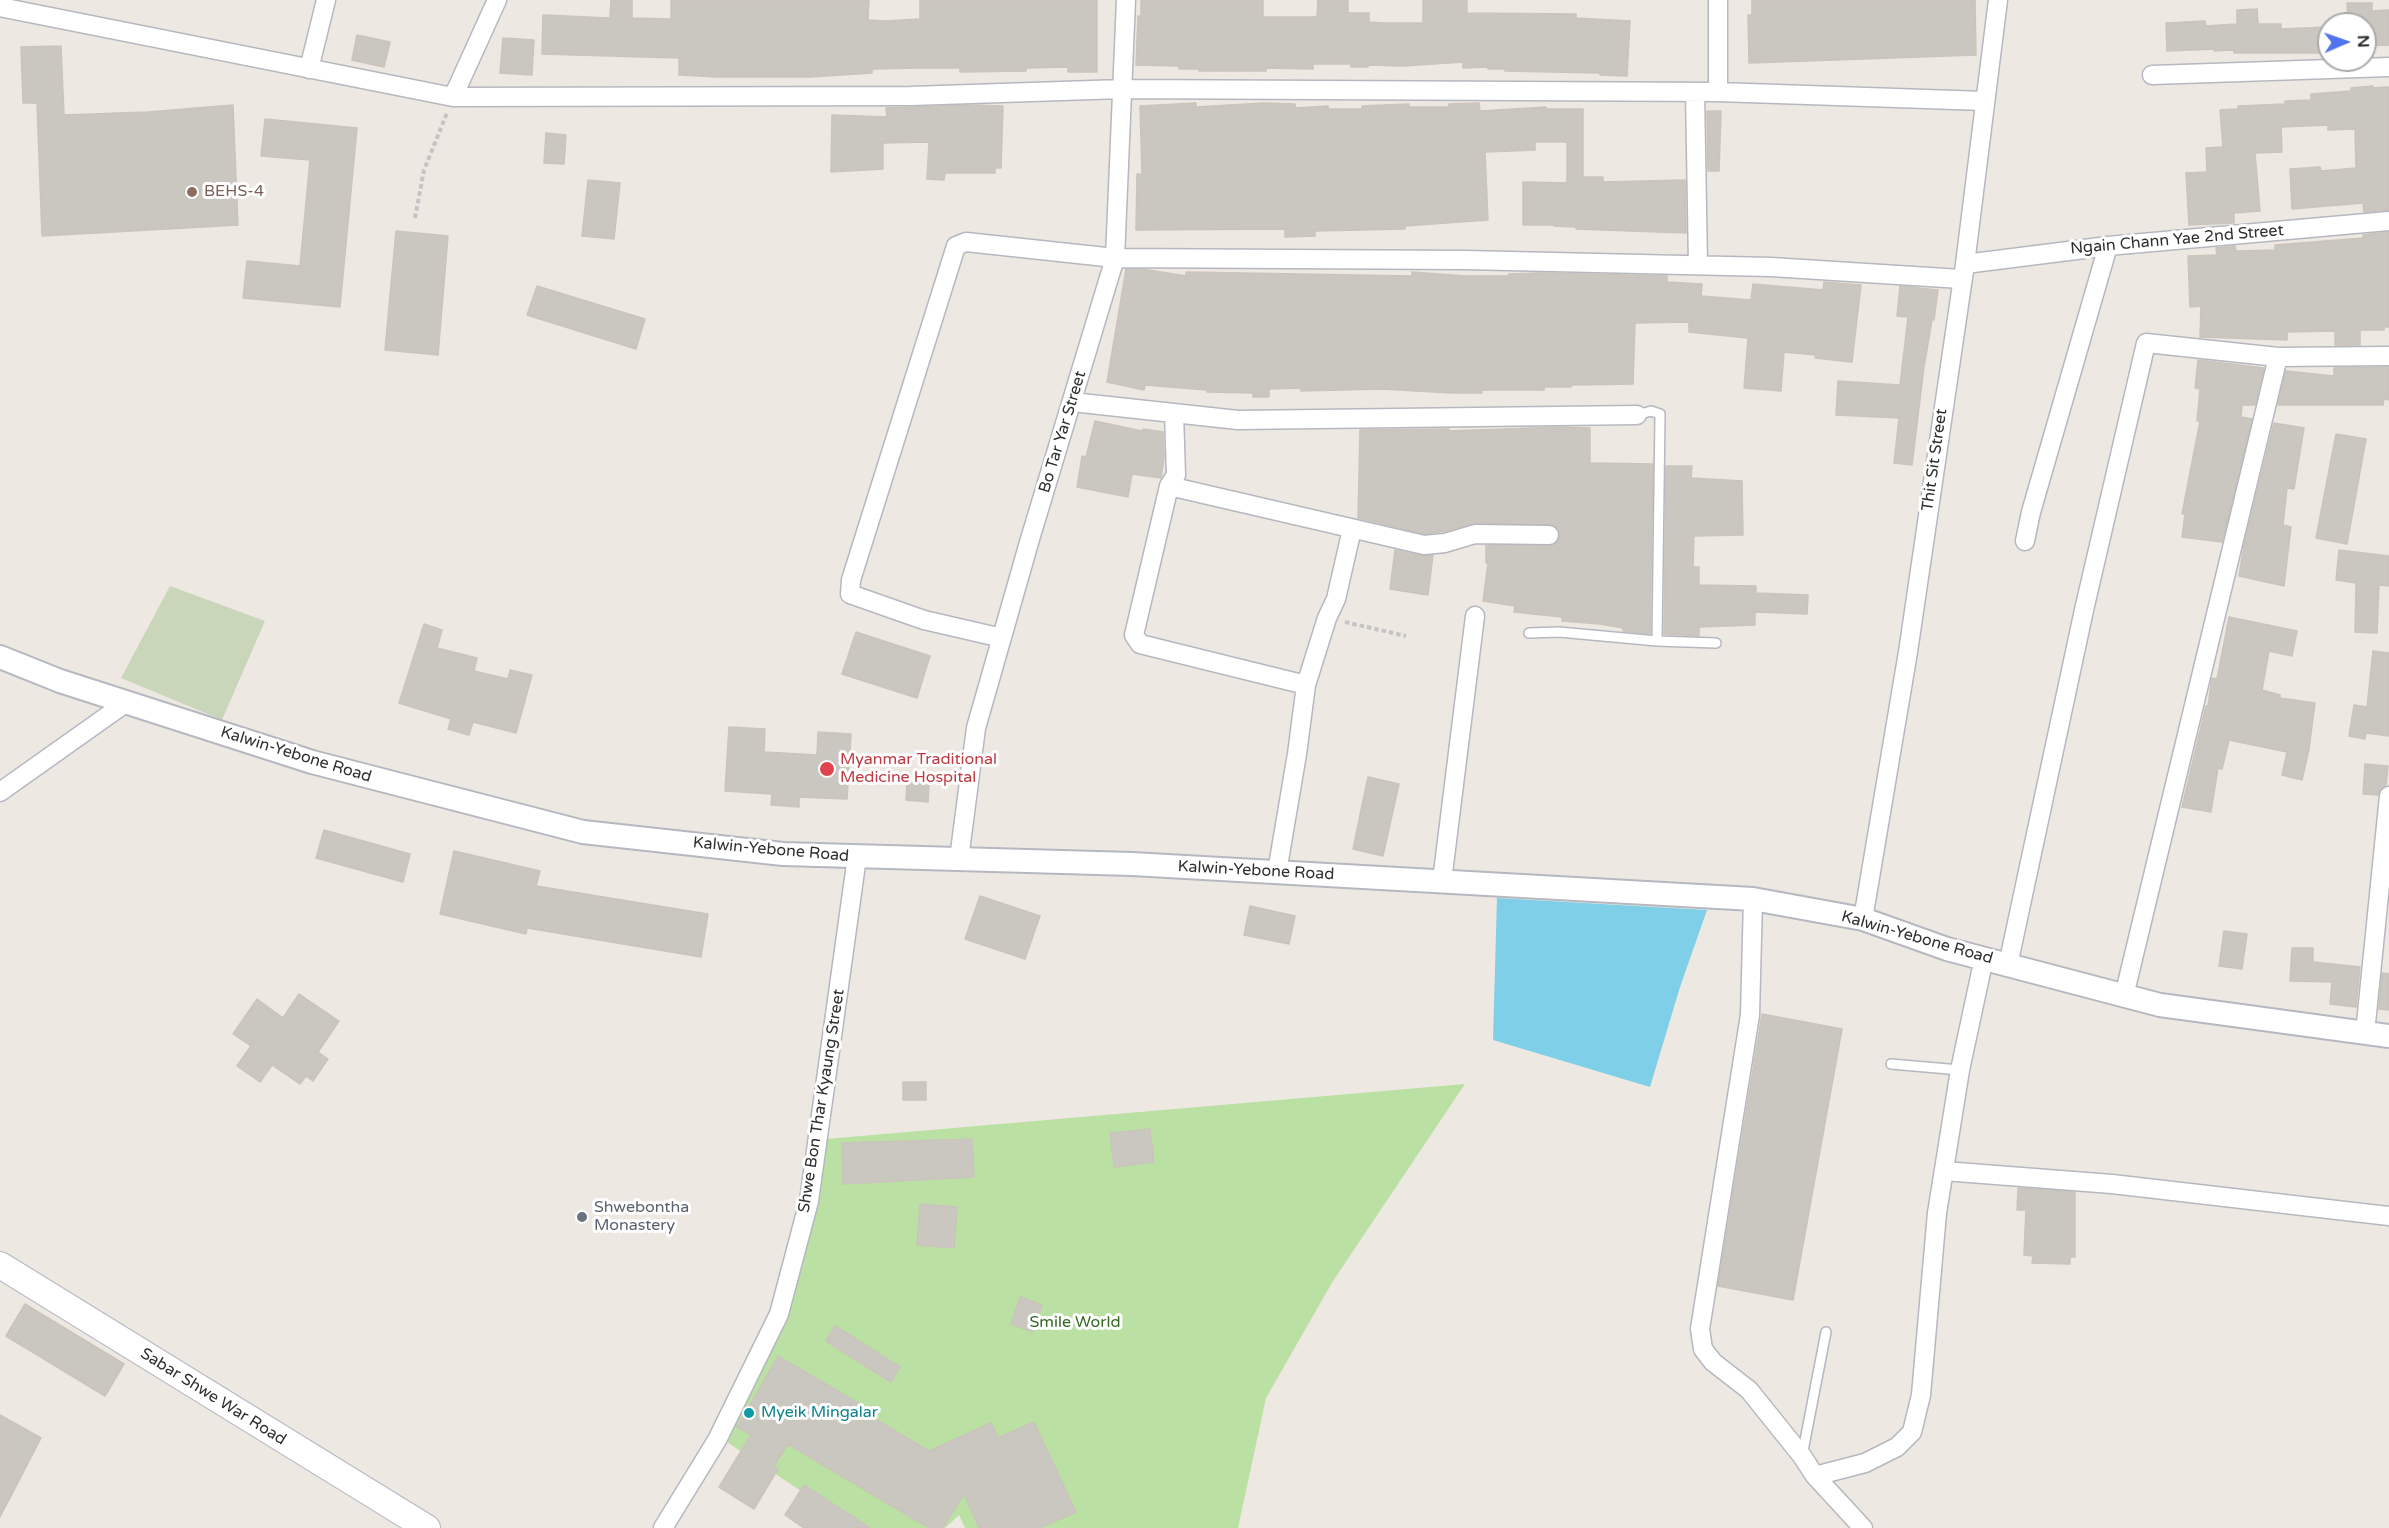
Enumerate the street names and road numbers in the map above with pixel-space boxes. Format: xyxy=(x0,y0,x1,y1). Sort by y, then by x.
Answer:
street label: Ngain Chann Yae 2nd Street xyxy=(2070,221,2284,259)
street label: Bo Tar Yar Street xyxy=(1035,369,1091,495)
street label: Thit Sit Street xyxy=(1918,407,1952,513)
street label: Kalwin-Yebone Road xyxy=(218,723,374,787)
street label: Kalwin-Yebone Road xyxy=(692,834,850,866)
street label: Kalwin-Yebone Road xyxy=(1177,857,1335,885)
street label: Kalwin-Yebone Road xyxy=(1839,907,1995,969)
street label: Shwe Bon Thar Kyaung Street xyxy=(795,988,849,1214)
street label: Sabar Shwe War Road xyxy=(137,1344,289,1450)

